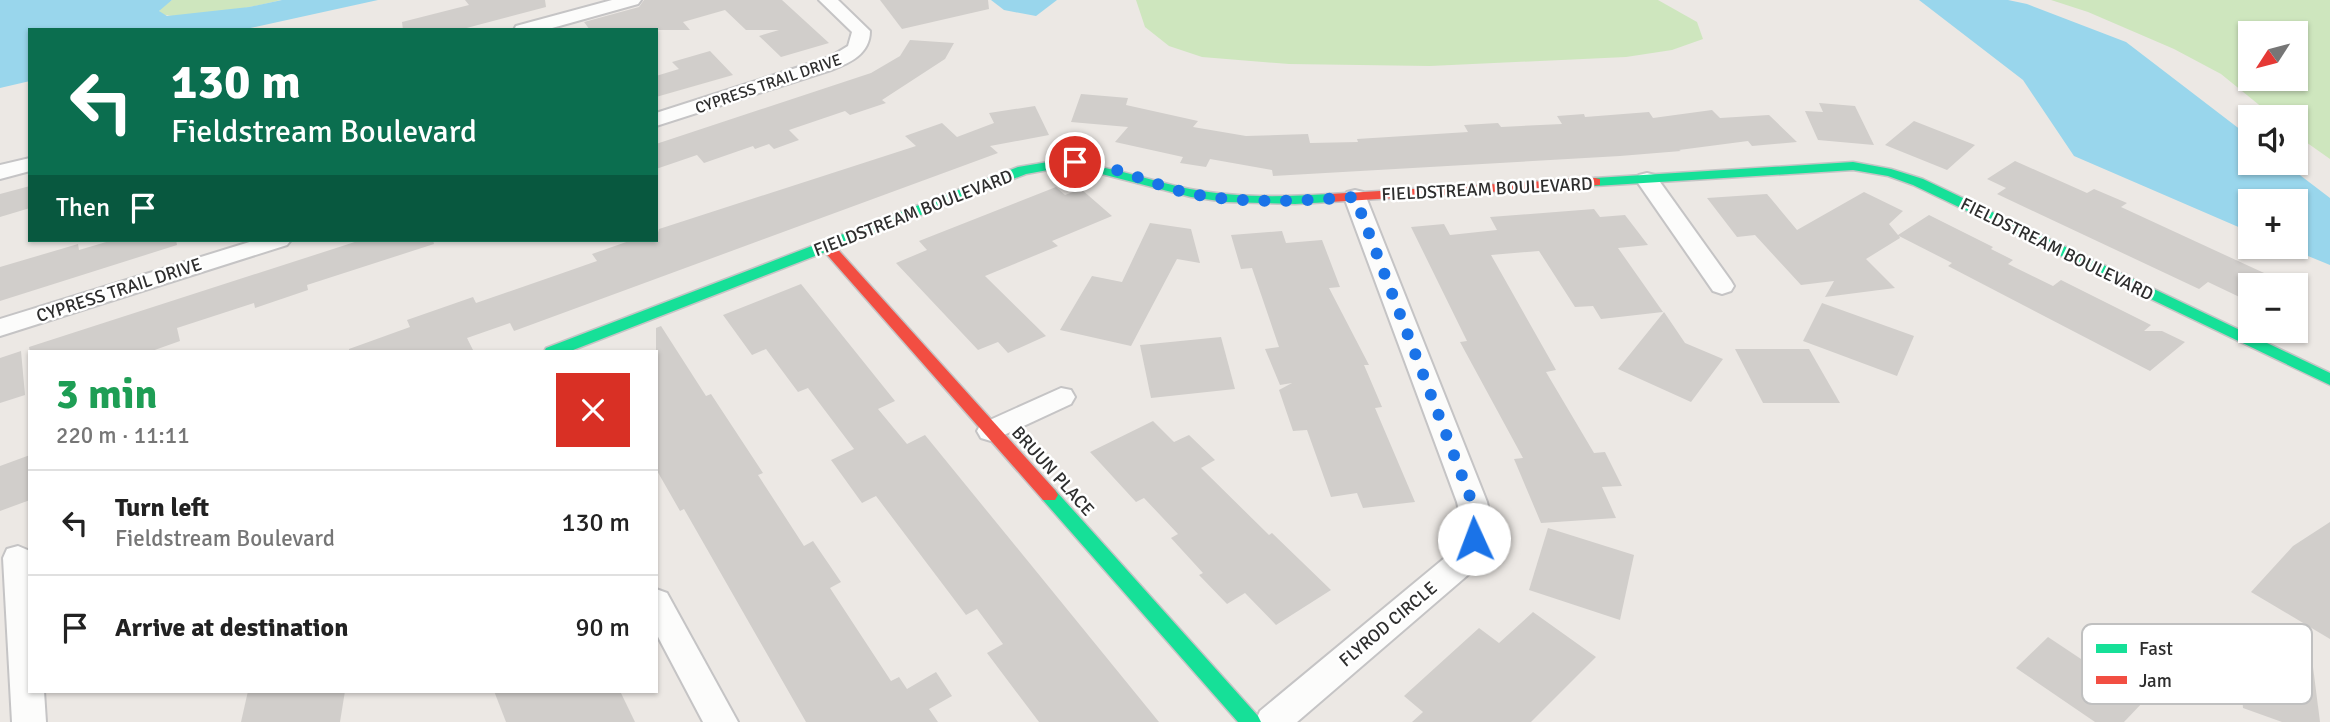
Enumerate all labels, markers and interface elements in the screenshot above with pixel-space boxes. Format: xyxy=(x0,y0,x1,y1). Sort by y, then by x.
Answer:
north arrow xyxy=(2238,21,2308,91)
map controls xyxy=(2238,21,2308,343)
street label: CYPRESS TRAIL DRIVE xyxy=(693,50,844,118)
text: 130 m xyxy=(171,52,301,112)
icon: left xyxy=(56,56,147,147)
button: sound xyxy=(2238,105,2308,175)
text: Fieldstream Boulevard xyxy=(171,112,477,151)
pin xyxy=(1045,132,1105,192)
icon: arrive xyxy=(1056,143,1094,181)
street label: FIELDSTREAM BOULEVARD xyxy=(810,165,1016,261)
street label: FIELDSTREAM BOULEVARD xyxy=(1381,172,1593,206)
icon: arrive xyxy=(124,189,162,227)
button: + xyxy=(2238,189,2308,259)
text: Then xyxy=(56,192,110,224)
street label: FIELDSTREAM BOULEVARD xyxy=(1957,193,2157,305)
street label: CYPRESS TRAIL DRIVE xyxy=(34,253,204,327)
button: − xyxy=(2238,273,2308,343)
text: 3 min xyxy=(56,369,157,420)
button: close xyxy=(556,373,630,447)
text: 220 m · 11:11 xyxy=(56,421,190,450)
street label: BRUUN PLACE xyxy=(1007,422,1099,520)
text: Turn left xyxy=(115,492,209,524)
position arrow xyxy=(1437,502,1511,576)
icon: left xyxy=(56,504,94,542)
text: 130 m xyxy=(561,507,630,539)
text: Fieldstream Boulevard xyxy=(115,524,335,553)
street label: FLYROD CIRCLE xyxy=(1335,577,1441,671)
icon: arrive xyxy=(56,609,94,647)
text: Arrive at destination xyxy=(115,612,348,644)
text: 90 m xyxy=(575,612,630,644)
legend xyxy=(2082,624,2312,704)
text: Fast xyxy=(2139,637,2173,661)
text: Jam xyxy=(2139,669,2172,693)

